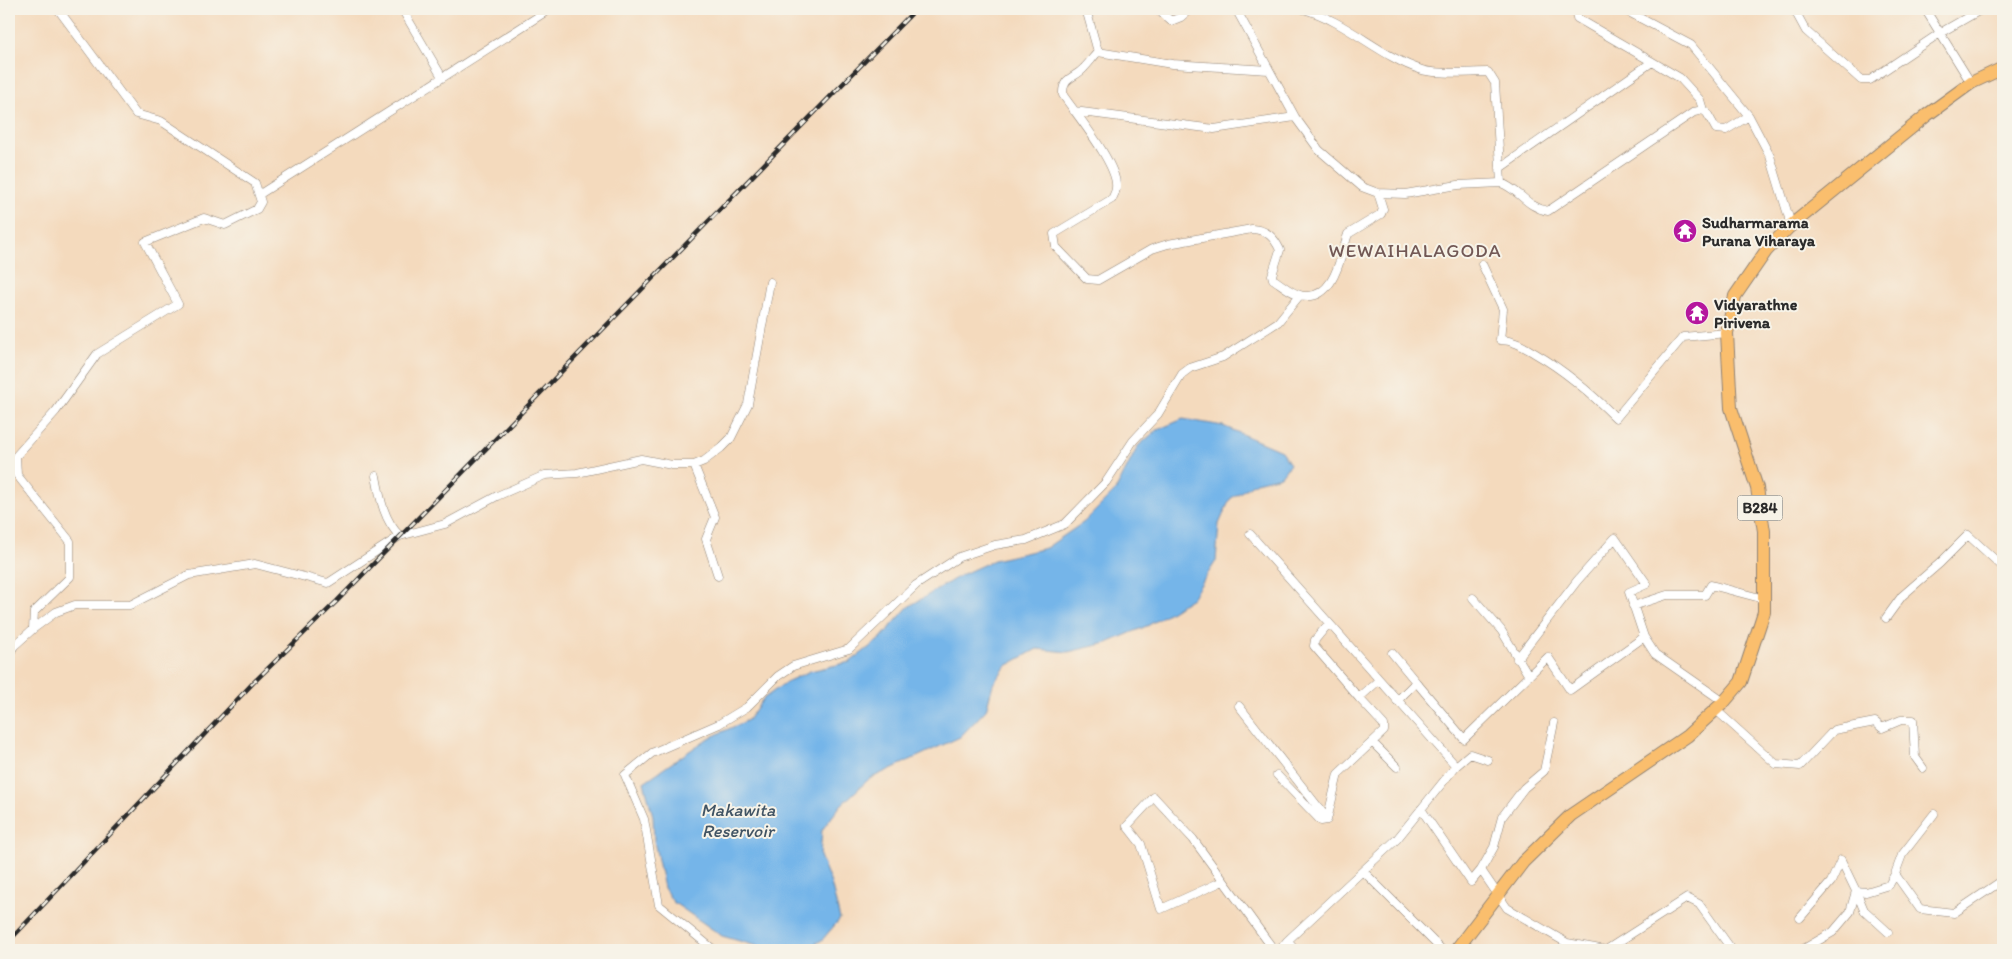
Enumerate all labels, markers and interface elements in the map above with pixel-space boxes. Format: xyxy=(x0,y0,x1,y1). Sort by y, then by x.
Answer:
place label: Sudharmarama Purana Viharaya xyxy=(1702,213,1816,251)
temple icon: Sudharmarama Purana Viharaya xyxy=(1672,218,1698,244)
district label: WEWAIHALAGODA xyxy=(1328,239,1502,262)
place label: Vidyarathne Pirivena xyxy=(1714,295,1798,332)
temple icon: Vidyarathne Pirivena xyxy=(1684,300,1710,326)
road number: B284 xyxy=(1738,496,1782,520)
water label: Makawita Reservoir xyxy=(701,799,776,842)

